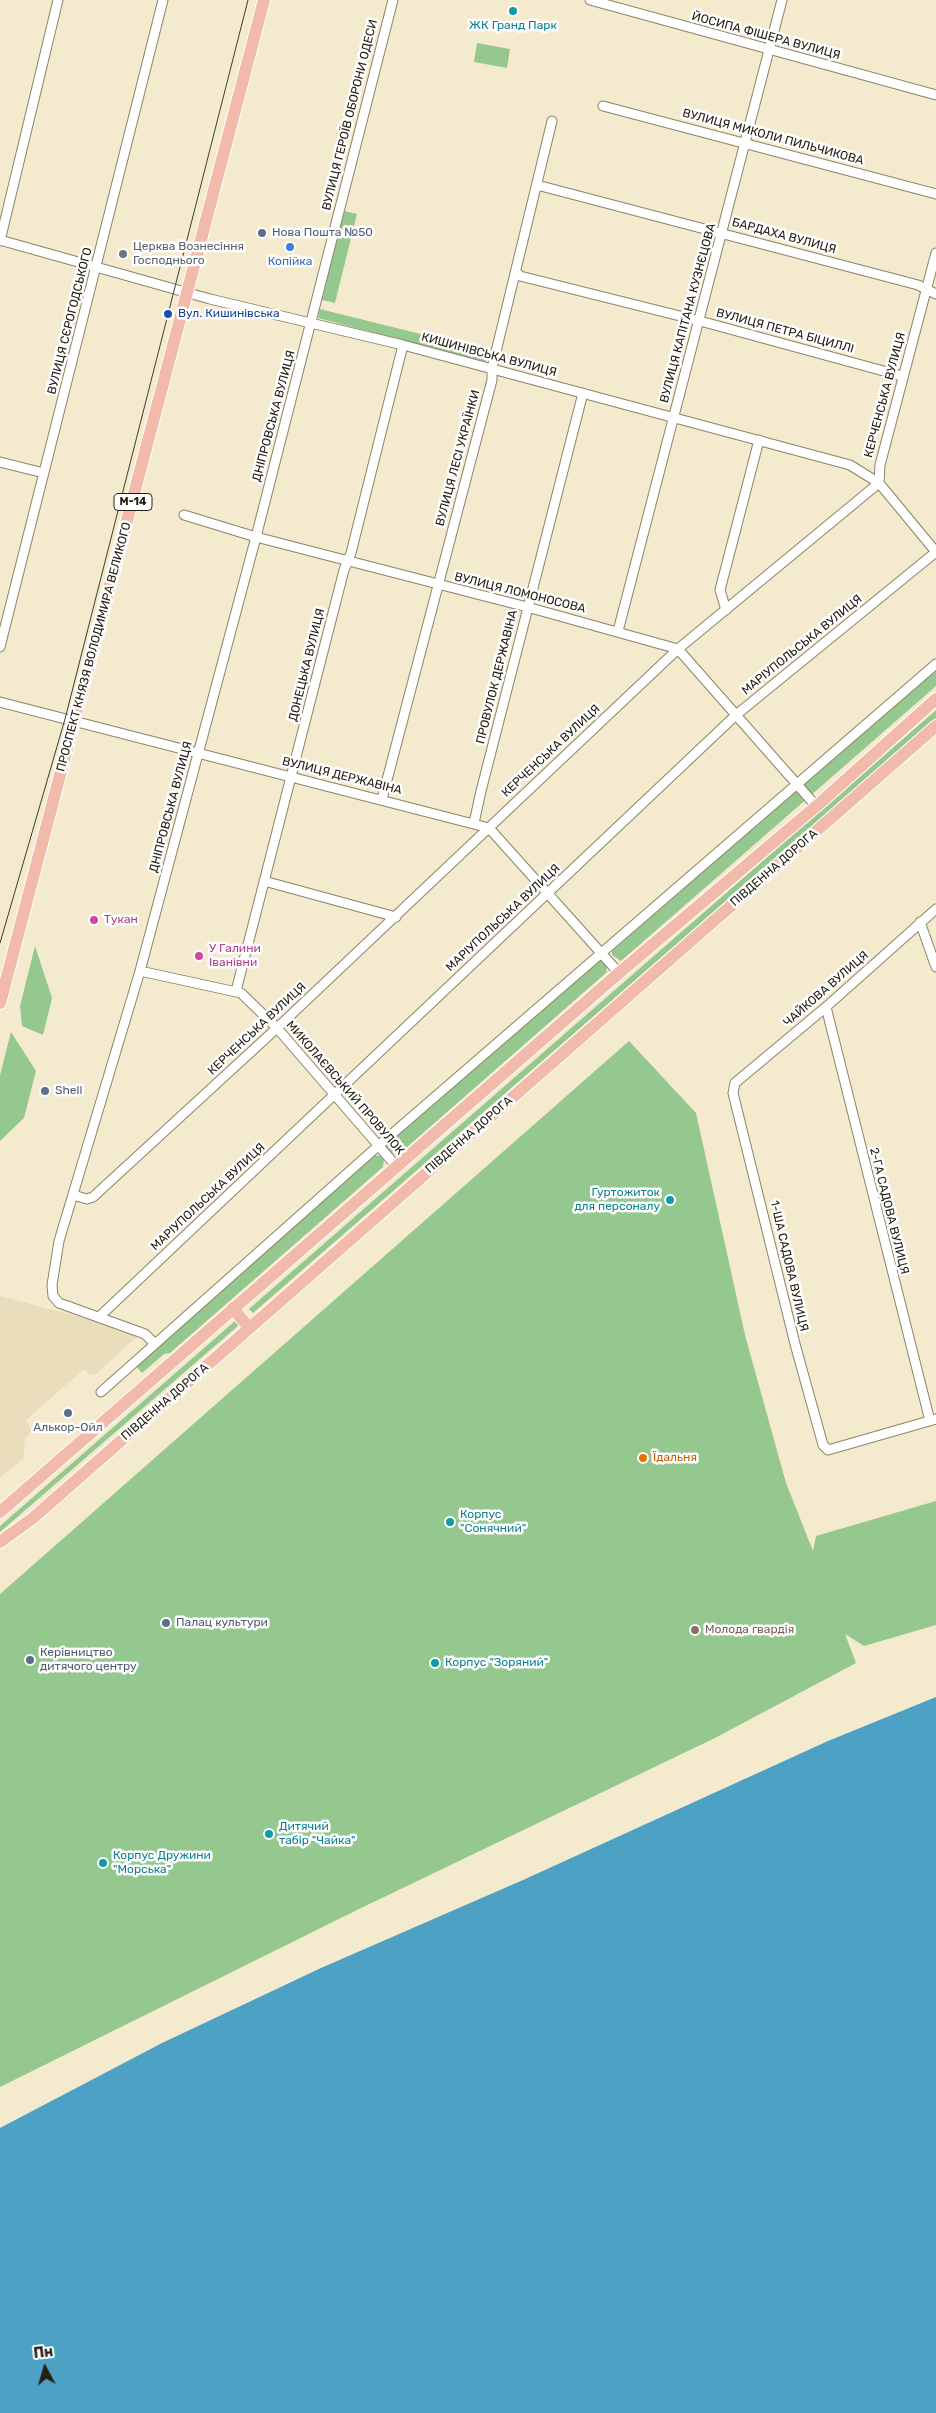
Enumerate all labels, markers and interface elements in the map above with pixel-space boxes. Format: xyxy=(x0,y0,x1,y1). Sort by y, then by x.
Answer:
marker: ЖК Гранд Парк xyxy=(507,5,519,17)
street label: ЙОСИПА ФІШЕРА ВУЛИЦЯ xyxy=(690,9,842,63)
street label: ВУЛИЦЯ ГЕРОЇВ ОБОРОНИ ОДЕСИ xyxy=(319,18,381,212)
place label: ЖК Гранд Парк xyxy=(469,19,557,33)
street label: ВУЛИЦЯ МИКОЛИ ПИЛЬЧИКОВА xyxy=(681,106,865,168)
street label: БАРДАХА ВУЛИЦЯ xyxy=(730,215,838,257)
street label: ВУЛИЦЯ КАПІТАНА КУЗНЄЦОВА xyxy=(657,222,719,404)
place label: Нова Пошта №50 xyxy=(272,226,373,240)
marker: Нова Пошта №50 xyxy=(256,227,268,239)
place label: Церква Вознесіння Господнього xyxy=(133,240,244,268)
marker: Копійка xyxy=(284,241,296,253)
street label: ВУЛИЦЯ СЄРОГОДСЬКОГО xyxy=(45,246,95,396)
marker: Церква Вознесіння Господнього xyxy=(117,248,129,260)
place label: Копійка xyxy=(268,255,312,269)
street label: ВУЛИЦЯ ПЕТРА БІЦИЛЛІ xyxy=(715,306,855,356)
place label: Вул. Кишинівська xyxy=(178,307,280,321)
marker: Вул. Кишинівська xyxy=(162,308,174,320)
street label: КИШИНІВСЬКА ВУЛИЦЯ xyxy=(420,330,558,380)
street label: КЕРЧЕНСЬКА ВУЛИЦЯ xyxy=(861,331,909,459)
street label: ДНІПРОВСЬКА ВУЛИЦЯ xyxy=(250,349,298,483)
street label: ВУЛИЦЯ ЛЕСІ УКРАЇНКИ xyxy=(433,388,483,528)
road number: М-14 xyxy=(114,494,152,511)
street label: ПРОСПЕКТ КНЯЗЯ ВОЛОДИМИРА ВЕЛИКОГО xyxy=(54,521,134,773)
street label: ВУЛИЦЯ ЛОМОНОСОВА xyxy=(453,570,587,616)
street label: МАРІУПОЛЬСЬКА ВУЛИЦЯ xyxy=(739,592,865,698)
street label: ДОНЕЦЬКА ВУЛИЦЯ xyxy=(286,607,328,723)
street label: ПРОВУЛОК ДЕРЖАВІНА xyxy=(473,608,521,746)
street label: КЕРЧЕНСЬКА ВУЛИЦЯ xyxy=(499,702,603,800)
street label: ДНІПРОВСЬКА ВУЛИЦЯ xyxy=(147,740,195,874)
street label: ВУЛИЦЯ ДЕРЖАВІНА xyxy=(281,754,403,798)
street label: ПІВДЕННА ДОРОГА xyxy=(728,826,820,910)
street label: МАРІУПОЛЬСЬКА ВУЛИЦЯ xyxy=(443,861,563,975)
place label: Тукан xyxy=(104,913,138,927)
marker: Тукан xyxy=(88,914,100,926)
place label: У Галини Іванівни xyxy=(209,942,261,970)
street label: ЧАЙКОВА ВУЛИЦЯ xyxy=(781,948,871,1030)
marker: У Галини Іванівни xyxy=(193,950,205,962)
street label: КЕРЧЕНСЬКА ВУЛИЦЯ xyxy=(205,980,309,1078)
street label: МИКОЛАЄВСЬКИЙ ПРОВУЛОК xyxy=(283,1018,407,1158)
place label: Shell xyxy=(55,1084,82,1098)
marker: Shell xyxy=(39,1085,51,1097)
street label: ПІВДЕННА ДОРОГА xyxy=(423,1093,515,1177)
street label: МАРІУПОЛЬСЬКА ВУЛИЦЯ xyxy=(148,1140,268,1254)
street label: 2-ГА САДОВА ВУЛИЦЯ xyxy=(866,1146,912,1276)
place label: Гуртожиток для персоналу xyxy=(574,1186,660,1214)
marker: Гуртожиток для персоналу xyxy=(664,1194,676,1206)
street label: 1-ША САДОВА ВУЛИЦЯ xyxy=(767,1199,811,1333)
street label: ПІВДЕННА ДОРОГА xyxy=(119,1360,211,1444)
marker: Алькор-Ойл xyxy=(62,1407,74,1419)
place label: Алькор-Ойл xyxy=(33,1421,103,1435)
place label: Їдальня xyxy=(653,1451,697,1465)
marker: Їдальня xyxy=(637,1452,649,1464)
place label: Корпус "Сонячний" xyxy=(460,1508,526,1536)
marker: Корпус "Сонячний" xyxy=(444,1516,456,1528)
place label: Палац культури xyxy=(176,1616,268,1630)
marker: Палац культури xyxy=(160,1617,172,1629)
place label: Молода гвардія xyxy=(705,1623,794,1637)
marker: Молода гвардія xyxy=(689,1624,701,1636)
place label: Керівництво дитячого центру xyxy=(40,1646,137,1674)
marker: Керівництво дитячого центру xyxy=(24,1654,36,1666)
place label: Корпус "Зоряний" xyxy=(445,1656,548,1670)
marker: Корпус "Зоряний" xyxy=(429,1657,441,1669)
place label: Дитячий табір "Чайка" xyxy=(279,1820,356,1848)
marker: Дитячий табір "Чайка" xyxy=(263,1828,275,1840)
place label: Корпус Дружини "Морська" xyxy=(113,1849,211,1877)
marker: Корпус Дружини "Морська" xyxy=(97,1857,109,1869)
north arrow xyxy=(20,2343,70,2393)
text: Пн xyxy=(33,2343,54,2362)

